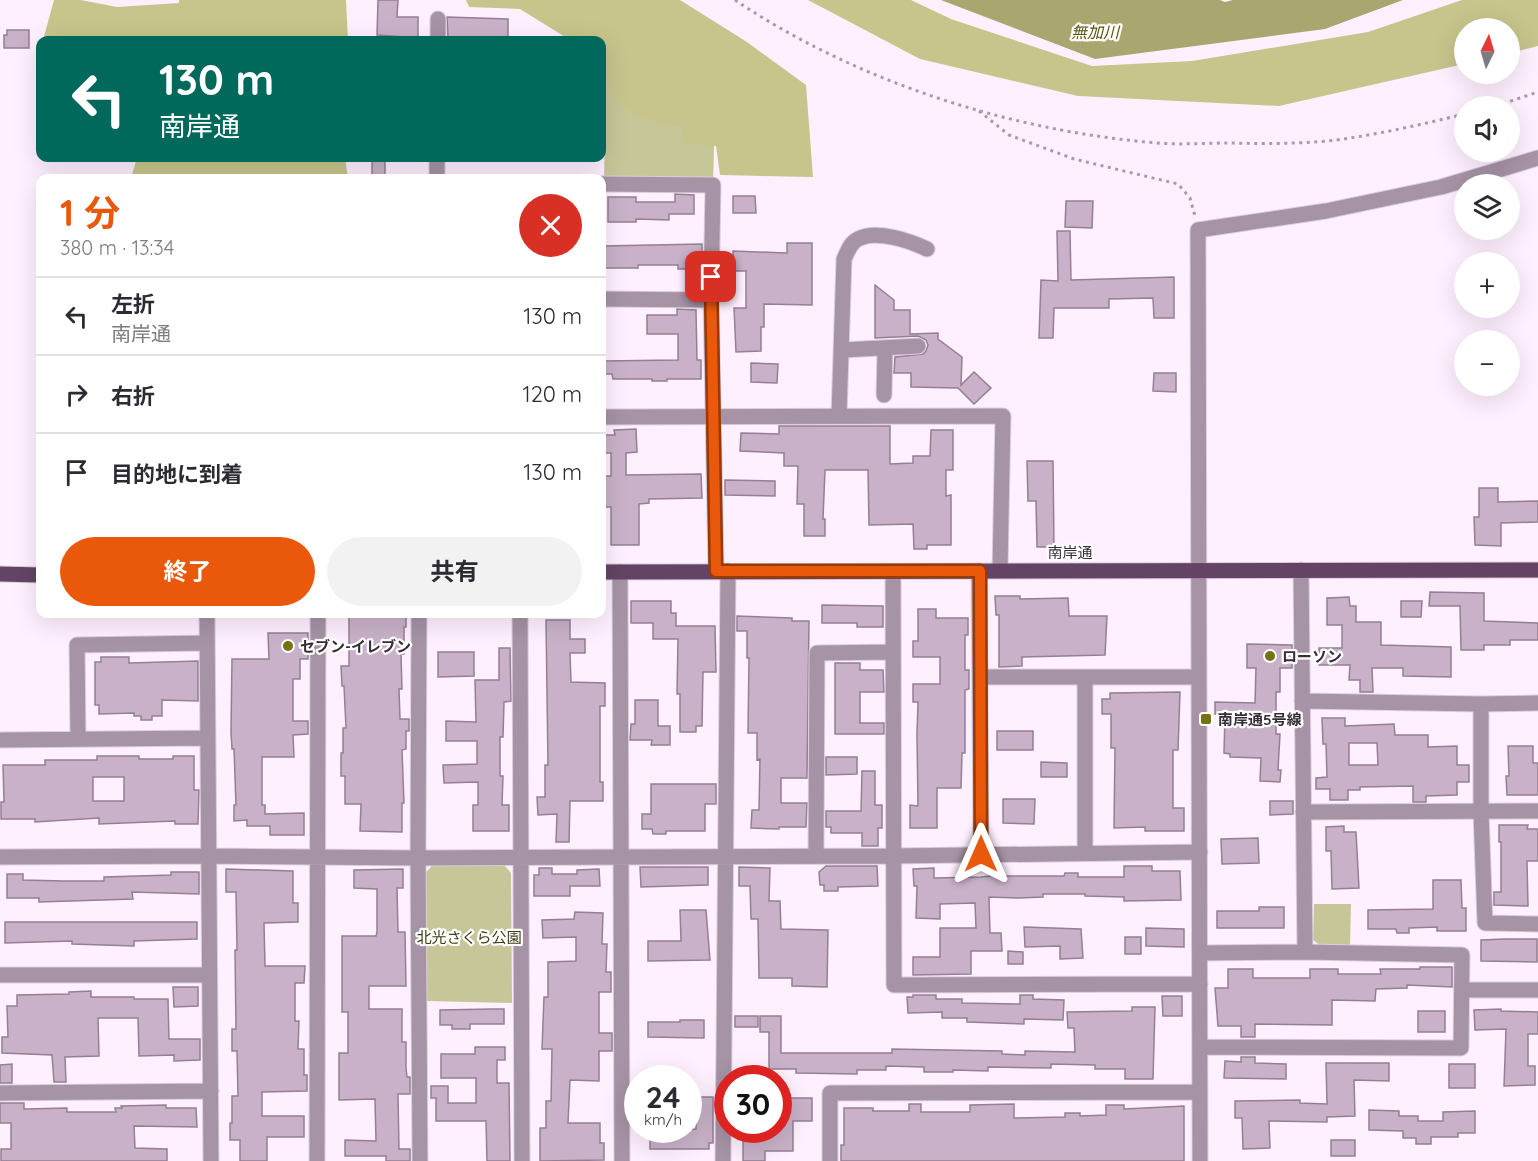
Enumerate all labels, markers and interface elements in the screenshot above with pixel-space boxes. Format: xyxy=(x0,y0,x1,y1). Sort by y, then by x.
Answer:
north arrow xyxy=(1454,18,1520,84)
map controls xyxy=(1454,18,1520,396)
water label: 無加川 xyxy=(1071,22,1121,42)
text: 130 m xyxy=(159,53,274,106)
icon: left xyxy=(60,60,138,138)
button: sound xyxy=(1454,96,1520,162)
text: 南岸通 xyxy=(159,109,240,143)
button: layers xyxy=(1454,174,1520,240)
text: 1 分 xyxy=(60,190,120,235)
button: close xyxy=(519,194,582,257)
text: 380 m · 13:34 xyxy=(60,235,174,260)
pin xyxy=(685,251,736,302)
button: + xyxy=(1454,252,1520,318)
icon: arrive xyxy=(694,260,727,293)
text: 左折 xyxy=(111,290,155,318)
icon: left xyxy=(60,300,93,333)
text: 130 m xyxy=(523,302,582,330)
text: 南岸通 xyxy=(111,321,171,346)
button: − xyxy=(1454,330,1520,396)
icon: right xyxy=(60,378,93,411)
text: 120 m xyxy=(523,380,582,408)
text: 右折 xyxy=(111,382,155,410)
icon: arrive xyxy=(60,456,93,489)
text: 130 m xyxy=(523,458,582,486)
text: 目的地に到着 xyxy=(111,460,243,488)
button: 終了 xyxy=(60,537,315,606)
button: 共有 xyxy=(327,537,582,606)
street label: 南岸通 xyxy=(1047,543,1093,562)
place label: セブン-イレブン xyxy=(300,637,411,656)
marker: セブン-イレブン xyxy=(281,639,295,653)
place label: ローソン xyxy=(1282,647,1342,666)
marker: ローソン xyxy=(1263,649,1277,663)
place label: 南岸通5号線 xyxy=(1218,710,1302,729)
marker: 南岸通5号線 xyxy=(1199,712,1213,726)
position arrow xyxy=(949,822,1013,886)
park label: 北光さくら公園 xyxy=(416,928,522,947)
speed limit sign: 30 xyxy=(714,1065,792,1143)
text: 24 xyxy=(646,1078,680,1116)
text: km/h xyxy=(644,1110,682,1129)

